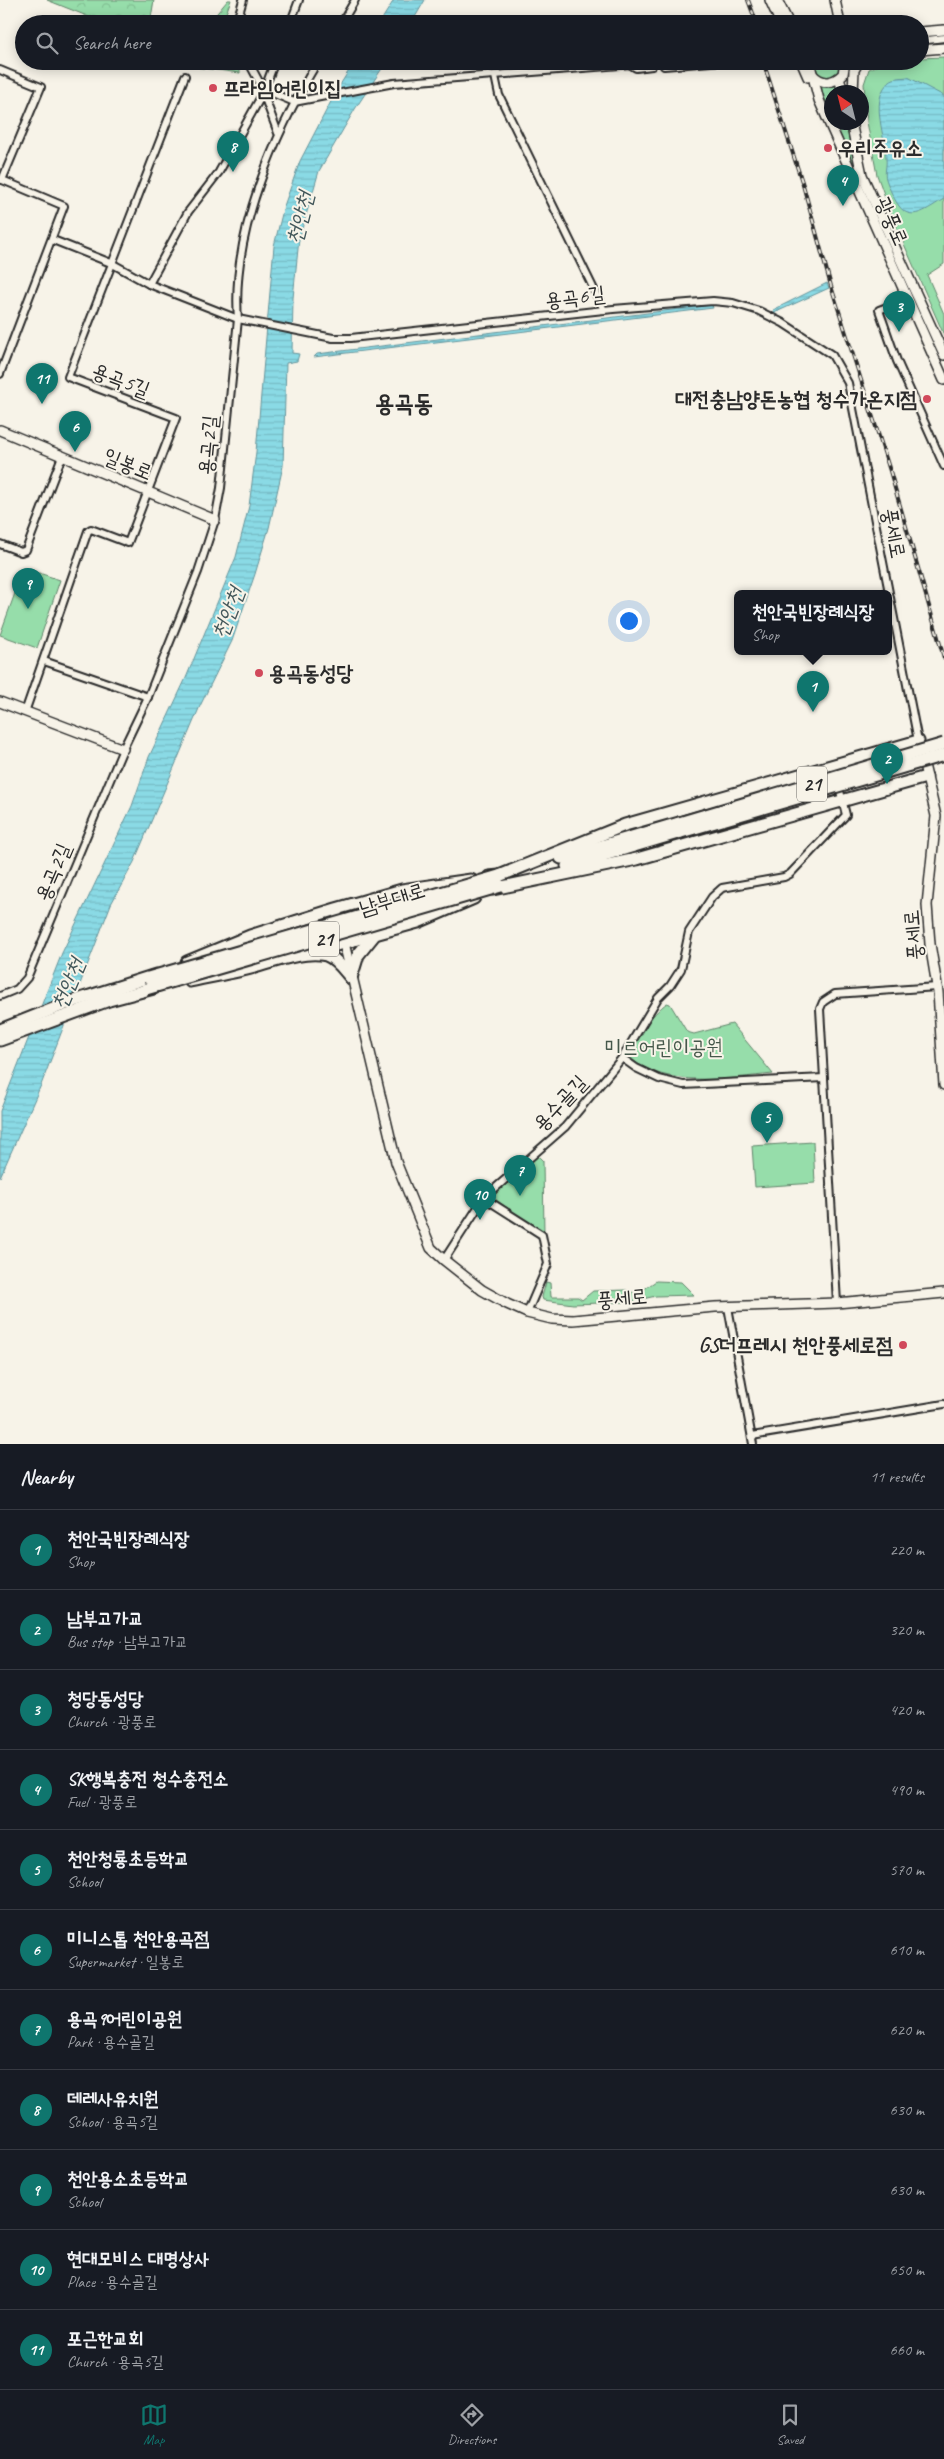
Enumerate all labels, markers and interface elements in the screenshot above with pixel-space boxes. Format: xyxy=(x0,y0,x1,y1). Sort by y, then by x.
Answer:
search box xyxy=(15,15,929,70)
icon: search xyxy=(33,29,61,57)
text: Search here xyxy=(73,31,150,55)
place label: 프라임어린이집 xyxy=(223,75,341,101)
marker: 프라임어린이집 xyxy=(207,82,219,94)
north arrow xyxy=(824,85,869,130)
pin: 8 xyxy=(217,131,249,172)
place label: 우리주유소 xyxy=(838,135,923,161)
marker: 우리주유소 xyxy=(822,142,834,154)
pin: 4 xyxy=(827,165,859,206)
water label: 천안천 xyxy=(280,187,321,247)
street label: 광풍로 xyxy=(870,193,914,249)
street label: 용곡6길 xyxy=(544,280,607,314)
pin: 3 xyxy=(883,291,915,332)
street label: 용곡5길 xyxy=(88,357,154,403)
pin: 11 xyxy=(26,363,58,404)
place label: 대전충남양돈농협 청수가온지점 xyxy=(675,386,917,412)
district label: 용곡동 xyxy=(375,388,433,418)
marker: 대전충남양돈농협 청수가온지점 xyxy=(921,393,933,405)
pin: 6 xyxy=(59,411,91,452)
street label: 용곡2길 xyxy=(192,414,224,476)
street label: 일봉로 xyxy=(100,442,156,486)
street label: 풍세로 xyxy=(876,506,912,560)
pin: 9 xyxy=(12,568,44,609)
water label: 천안천 xyxy=(205,581,251,643)
popup xyxy=(734,590,892,655)
text: 천안국빈장례식장 xyxy=(752,600,874,624)
your location xyxy=(616,608,642,634)
text: Shop xyxy=(752,625,779,645)
place label: 용곡동성당 xyxy=(269,660,354,686)
marker: 용곡동성당 xyxy=(253,667,265,679)
pin: 1 xyxy=(797,671,829,712)
pin: 2 xyxy=(871,743,903,784)
road number: 21 xyxy=(797,766,827,802)
street label: 용곡2길 xyxy=(29,839,77,905)
street label: 남부대로 xyxy=(356,877,428,921)
street label: 풍세로 xyxy=(898,909,928,961)
road number: 21 xyxy=(309,922,339,956)
water label: 천안천 xyxy=(45,952,92,1014)
park label: 미르어린이공원 xyxy=(605,1034,723,1060)
street label: 용수골길 xyxy=(527,1069,593,1137)
pin: 5 xyxy=(751,1102,783,1143)
pin: 7 xyxy=(504,1155,536,1196)
pin: 10 xyxy=(464,1179,496,1220)
street label: 풍세로 xyxy=(596,1283,648,1313)
place label: GS더프레시 천안풍세로점 xyxy=(699,1332,893,1358)
marker: GS더프레시 천안풍세로점 xyxy=(897,1339,909,1351)
text: Nearby xyxy=(20,1464,73,1490)
text: 11 results xyxy=(870,1467,924,1487)
text: 천안국빈장례식장 xyxy=(67,1527,189,1551)
text: 1 xyxy=(32,1540,40,1560)
text: 220 m xyxy=(890,1540,924,1560)
text: Shop xyxy=(67,1552,94,1572)
text: 남부고가교 xyxy=(67,1607,143,1631)
text: 2 xyxy=(32,1620,40,1640)
text: 320 m xyxy=(890,1620,924,1640)
text: Bus stop · 남부고가교 xyxy=(67,1632,188,1652)
text: 청당동성당 xyxy=(67,1687,143,1711)
text: 3 xyxy=(32,1700,40,1720)
text: 420 m xyxy=(890,1700,924,1720)
text: Church · 광풍로 xyxy=(67,1712,156,1732)
text: SK행복충전 청수충전소 xyxy=(67,1767,228,1791)
text: 4 xyxy=(32,1780,40,1800)
text: 490 m xyxy=(890,1780,924,1800)
text: Fuel · 광풍로 xyxy=(67,1792,137,1812)
text: 천안청룡초등학교 xyxy=(67,1847,189,1871)
text: 5 xyxy=(33,1860,39,1880)
text: 570 m xyxy=(890,1860,924,1880)
text: School xyxy=(67,1872,101,1892)
text: 미니스톱 천안용곡점 xyxy=(67,1927,209,1951)
text: 6 xyxy=(32,1940,40,1960)
text: 610 m xyxy=(890,1940,924,1960)
text: Supermarket · 일봉로 xyxy=(67,1952,184,1972)
text: 용곡9어린이공원 xyxy=(67,2007,182,2031)
text: 7 xyxy=(32,2020,40,2040)
text: 620 m xyxy=(890,2020,924,2040)
text: Park · 용수골길 xyxy=(67,2032,155,2052)
text: 데레사유치원 xyxy=(67,2087,159,2111)
text: 8 xyxy=(32,2100,40,2120)
text: 630 m xyxy=(890,2100,924,2120)
text: School · 용곡5길 xyxy=(67,2112,158,2132)
text: 천안용소초등학교 xyxy=(67,2167,189,2191)
text: 9 xyxy=(32,2180,40,2200)
text: 630 m xyxy=(890,2180,924,2200)
text: School xyxy=(67,2192,101,2212)
text: 현대모비스 대명상사 xyxy=(67,2247,209,2271)
text: 10 xyxy=(29,2260,43,2280)
text: 650 m xyxy=(890,2260,924,2280)
text: Place · 용수골길 xyxy=(67,2272,157,2292)
text: 포근한교회 xyxy=(67,2327,143,2351)
text: 11 xyxy=(29,2340,43,2360)
text: 660 m xyxy=(890,2340,924,2360)
text: Church · 용곡5길 xyxy=(67,2352,164,2372)
tab: Map xyxy=(140,2401,168,2448)
tab: Directions xyxy=(448,2401,496,2448)
tab: Saved xyxy=(776,2401,804,2448)

